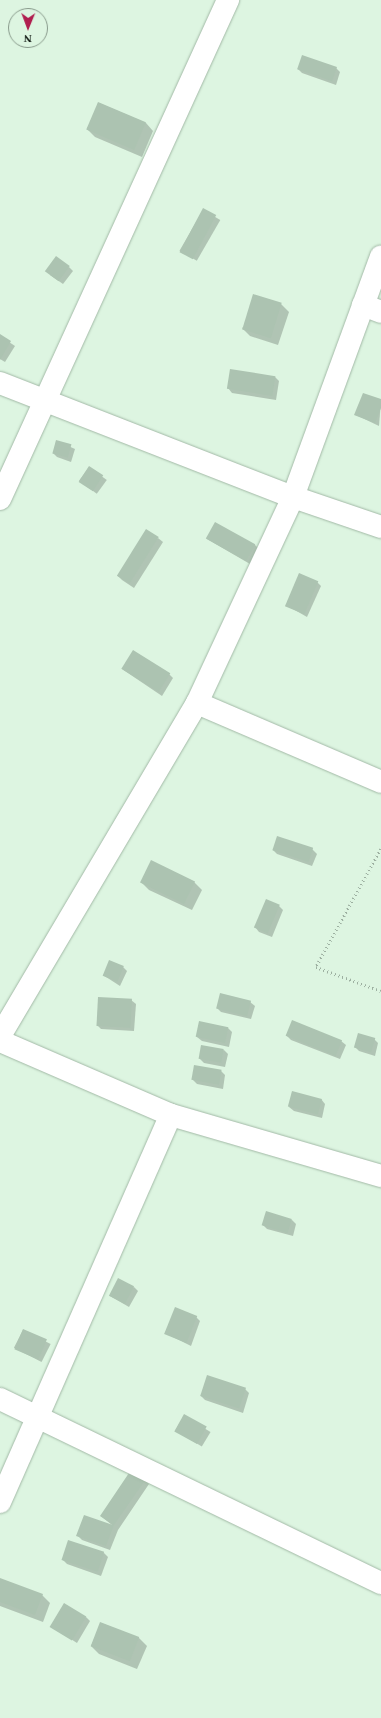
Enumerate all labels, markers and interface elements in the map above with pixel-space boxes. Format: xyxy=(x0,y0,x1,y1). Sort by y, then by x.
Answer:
north arrow xyxy=(8,8,48,48)
text: N xyxy=(24,33,32,45)

